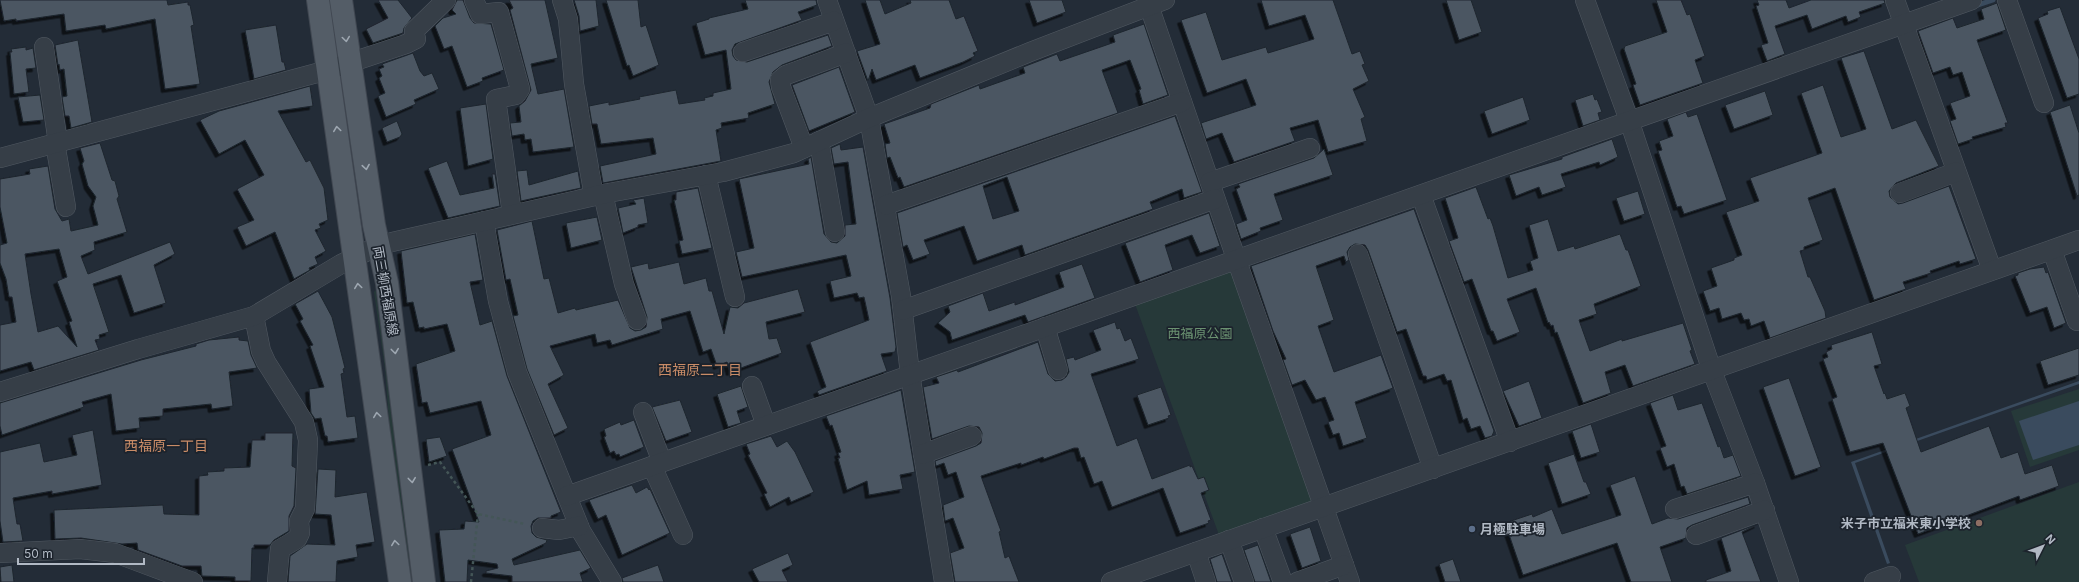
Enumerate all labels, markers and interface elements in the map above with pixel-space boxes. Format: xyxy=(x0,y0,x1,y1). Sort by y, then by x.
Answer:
one-way arrow xyxy=(341,36,350,42)
one-way arrow xyxy=(333,126,342,133)
one-way arrow xyxy=(361,164,370,170)
street label: 両三柳西福原線 xyxy=(370,245,402,337)
one-way arrow xyxy=(354,283,363,289)
park label: 西福原公園 xyxy=(1167,325,1233,341)
one-way arrow xyxy=(390,348,399,354)
district label: 西福原二丁目 xyxy=(658,361,742,378)
one-way arrow xyxy=(373,412,382,418)
district label: 西福原一丁目 xyxy=(124,437,208,454)
one-way arrow xyxy=(407,477,416,483)
place label: 米子市立福米東小学校 xyxy=(1841,515,1971,531)
marker: 米子市立福米東小学校 xyxy=(1974,518,1984,528)
place label: 月極駐車場 xyxy=(1480,521,1545,537)
marker: 月極駐車場 xyxy=(1467,524,1477,534)
north arrow xyxy=(2023,526,2063,566)
text: N xyxy=(2042,532,2058,547)
scale bar xyxy=(18,540,144,566)
one-way arrow xyxy=(391,540,400,546)
text: 50 m xyxy=(24,546,53,561)

